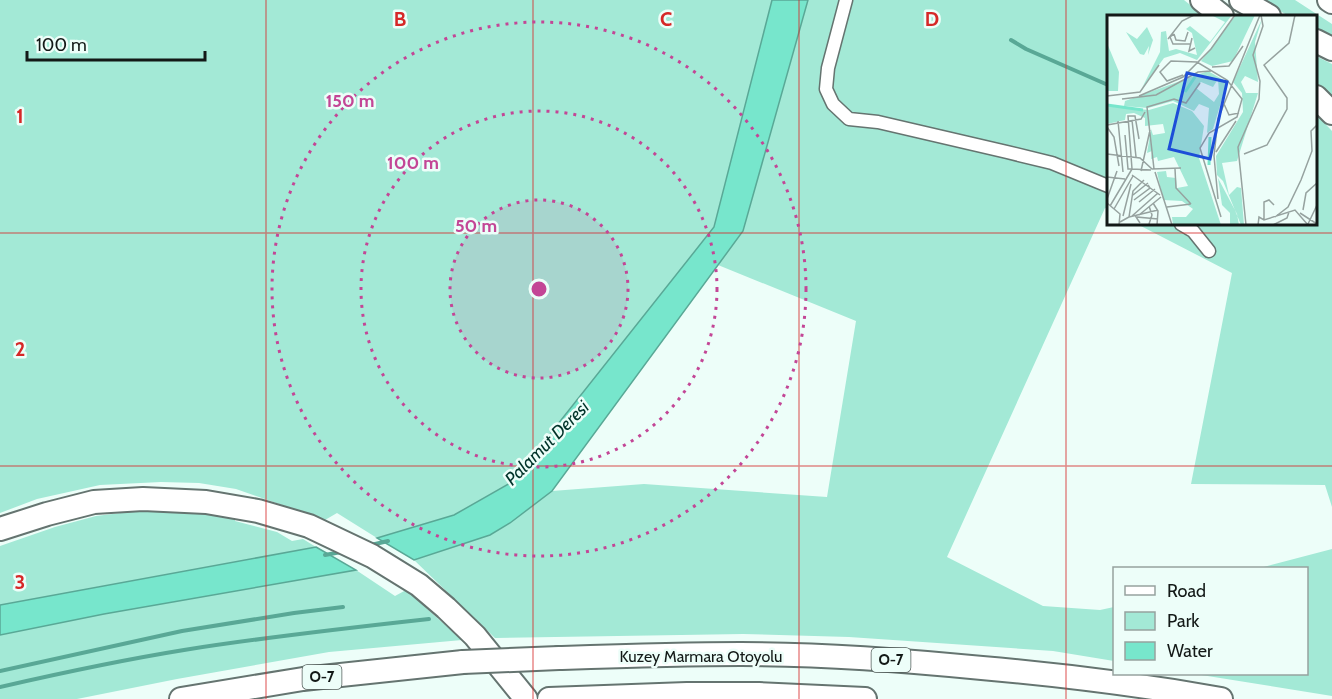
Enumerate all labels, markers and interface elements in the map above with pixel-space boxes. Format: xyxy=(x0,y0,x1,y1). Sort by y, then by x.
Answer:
text: B xyxy=(394,7,406,31)
text: C xyxy=(660,7,672,31)
text: D xyxy=(925,7,939,31)
inset map xyxy=(1107,15,1317,225)
scale bar xyxy=(27,24,206,62)
text: 100 m xyxy=(36,34,87,56)
text: 150 m xyxy=(326,90,374,112)
text: 1 xyxy=(16,104,24,128)
text: 100 m xyxy=(387,152,439,174)
text: 50 m xyxy=(455,215,497,237)
centre of rings xyxy=(529,279,549,299)
text: 2 xyxy=(15,337,25,361)
water label: Palamut Deresi xyxy=(500,395,595,490)
legend xyxy=(1113,567,1308,675)
text: 3 xyxy=(15,570,25,594)
text: Road xyxy=(1167,580,1206,602)
text: Park xyxy=(1167,610,1200,632)
text: Water xyxy=(1167,640,1213,662)
street label: Kuzey Marmara Otoyolu xyxy=(620,647,782,666)
road number: O-7 xyxy=(872,648,910,672)
road number: O-7 xyxy=(302,665,342,689)

